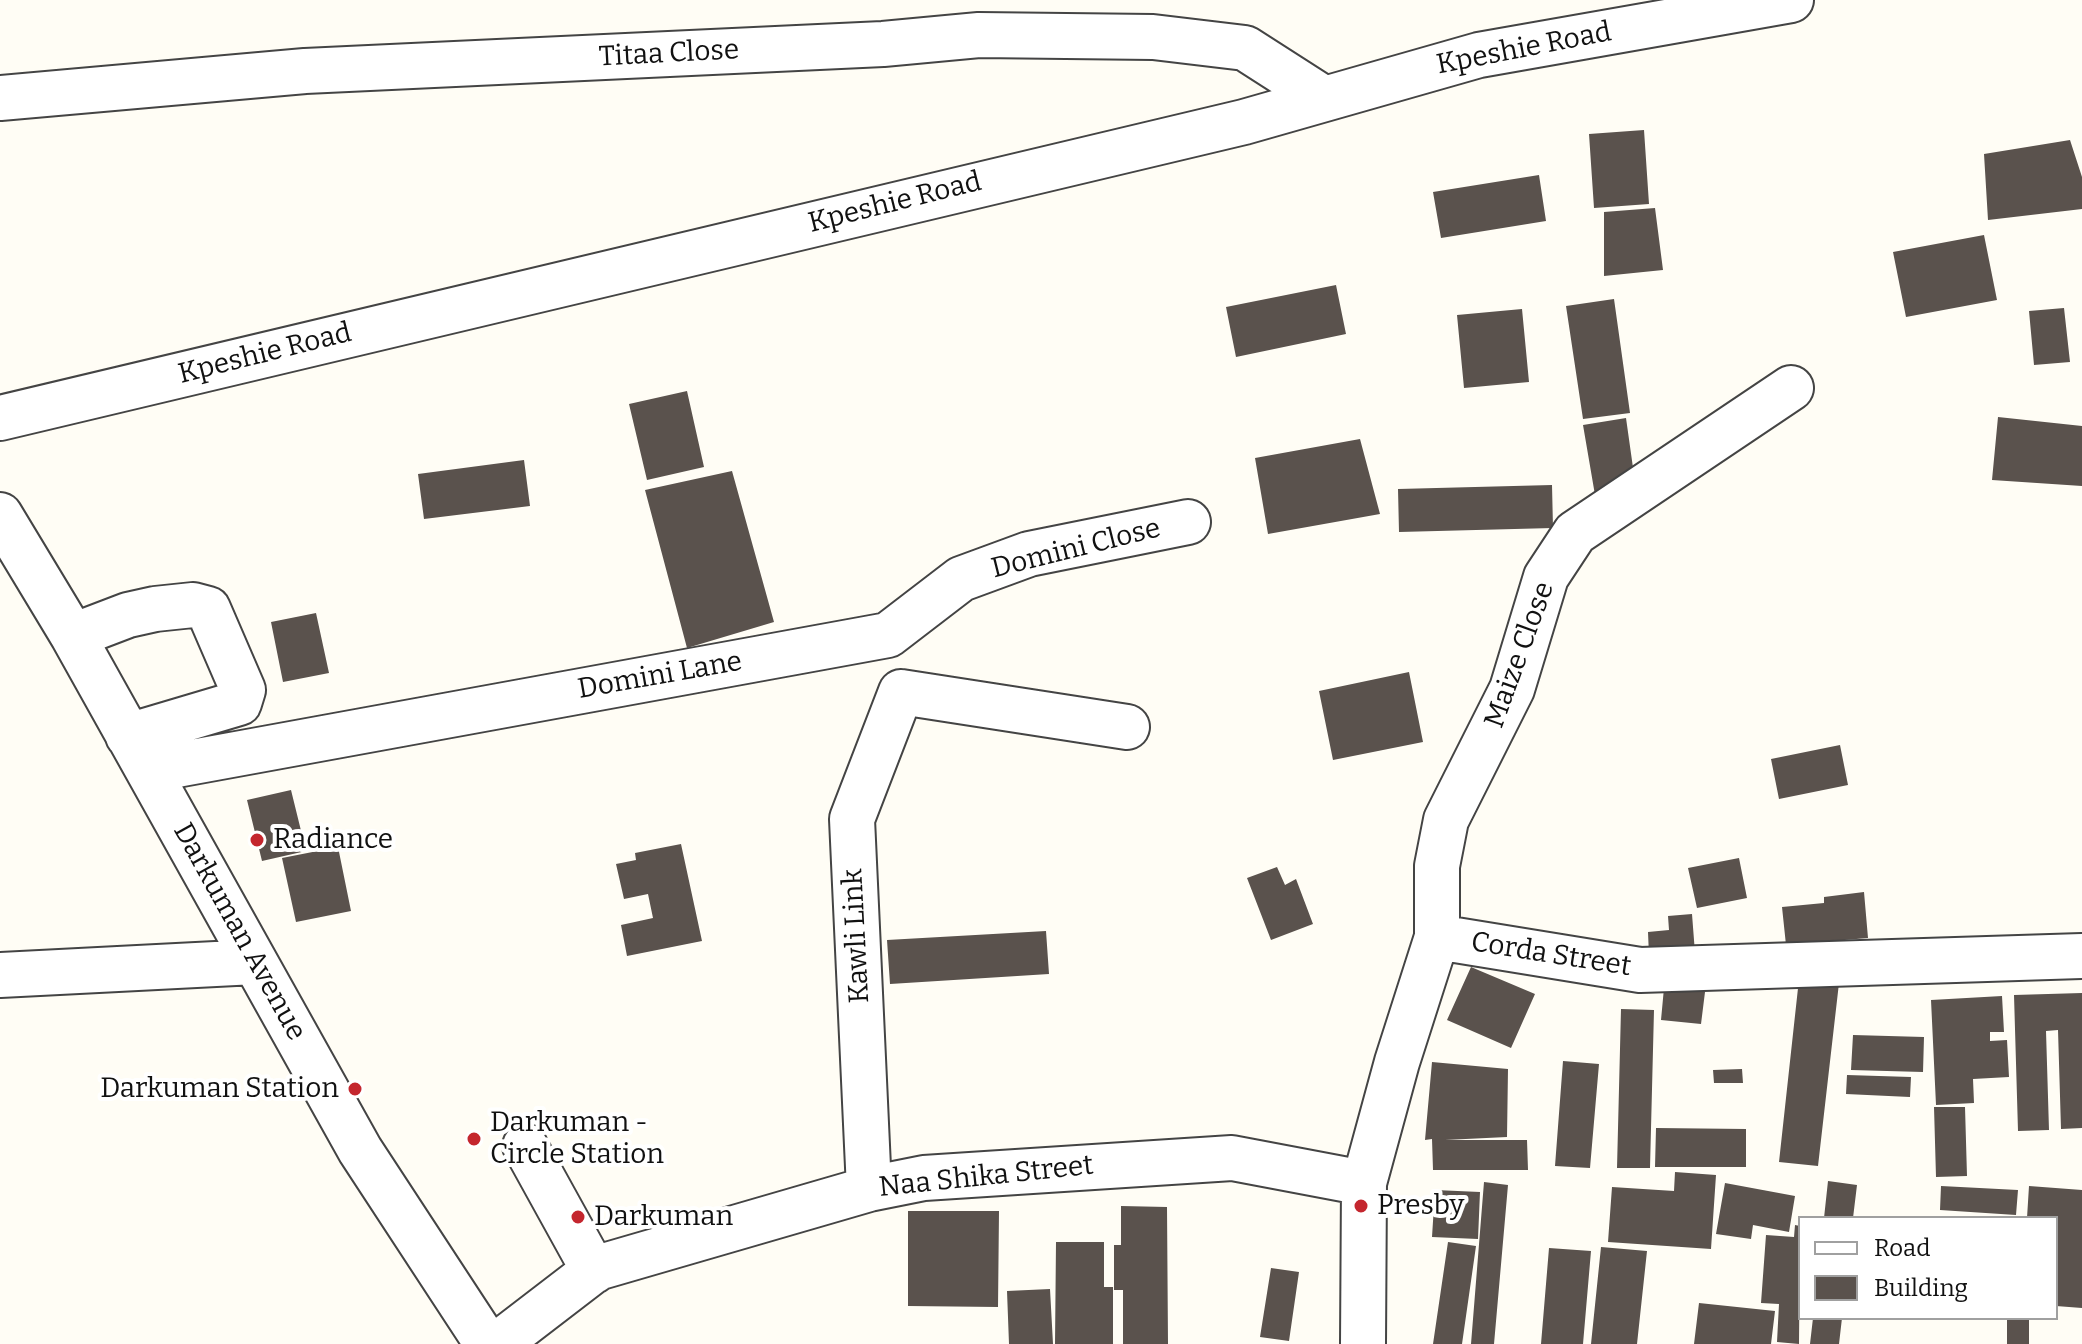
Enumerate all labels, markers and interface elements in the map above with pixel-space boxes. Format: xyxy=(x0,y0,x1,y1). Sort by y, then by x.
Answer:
street label: Kpeshie Road xyxy=(1434,16,1614,82)
street label: Titaa Close xyxy=(598,34,740,74)
street label: Kpeshie Road xyxy=(805,165,985,241)
street label: Kpeshie Road xyxy=(175,316,355,392)
street label: Domini Close xyxy=(988,512,1164,586)
street label: Maize Close xyxy=(1478,578,1562,732)
street label: Domini Lane xyxy=(575,645,745,707)
street label: Darkuman Avenue xyxy=(165,817,313,1047)
place label: Radiance xyxy=(273,823,393,857)
marker: Radiance xyxy=(248,831,266,849)
street label: Kawli Link xyxy=(837,868,877,1004)
street label: Corda Street xyxy=(1469,926,1633,984)
place label: Darkuman Station xyxy=(100,1072,339,1106)
marker: Darkuman Station xyxy=(346,1080,364,1098)
place label: Darkuman - Circle Station xyxy=(490,1106,664,1172)
marker: Darkuman - Circle Station xyxy=(465,1130,483,1148)
street label: Naa Shika Street xyxy=(877,1149,1095,1205)
place label: Presby xyxy=(1377,1189,1464,1223)
marker: Presby xyxy=(1352,1197,1370,1215)
place label: Darkuman xyxy=(594,1200,733,1234)
marker: Darkuman xyxy=(569,1208,587,1226)
legend xyxy=(1798,1216,2058,1320)
text: Road xyxy=(1874,1234,1930,1262)
text: Building xyxy=(1874,1274,1968,1302)

